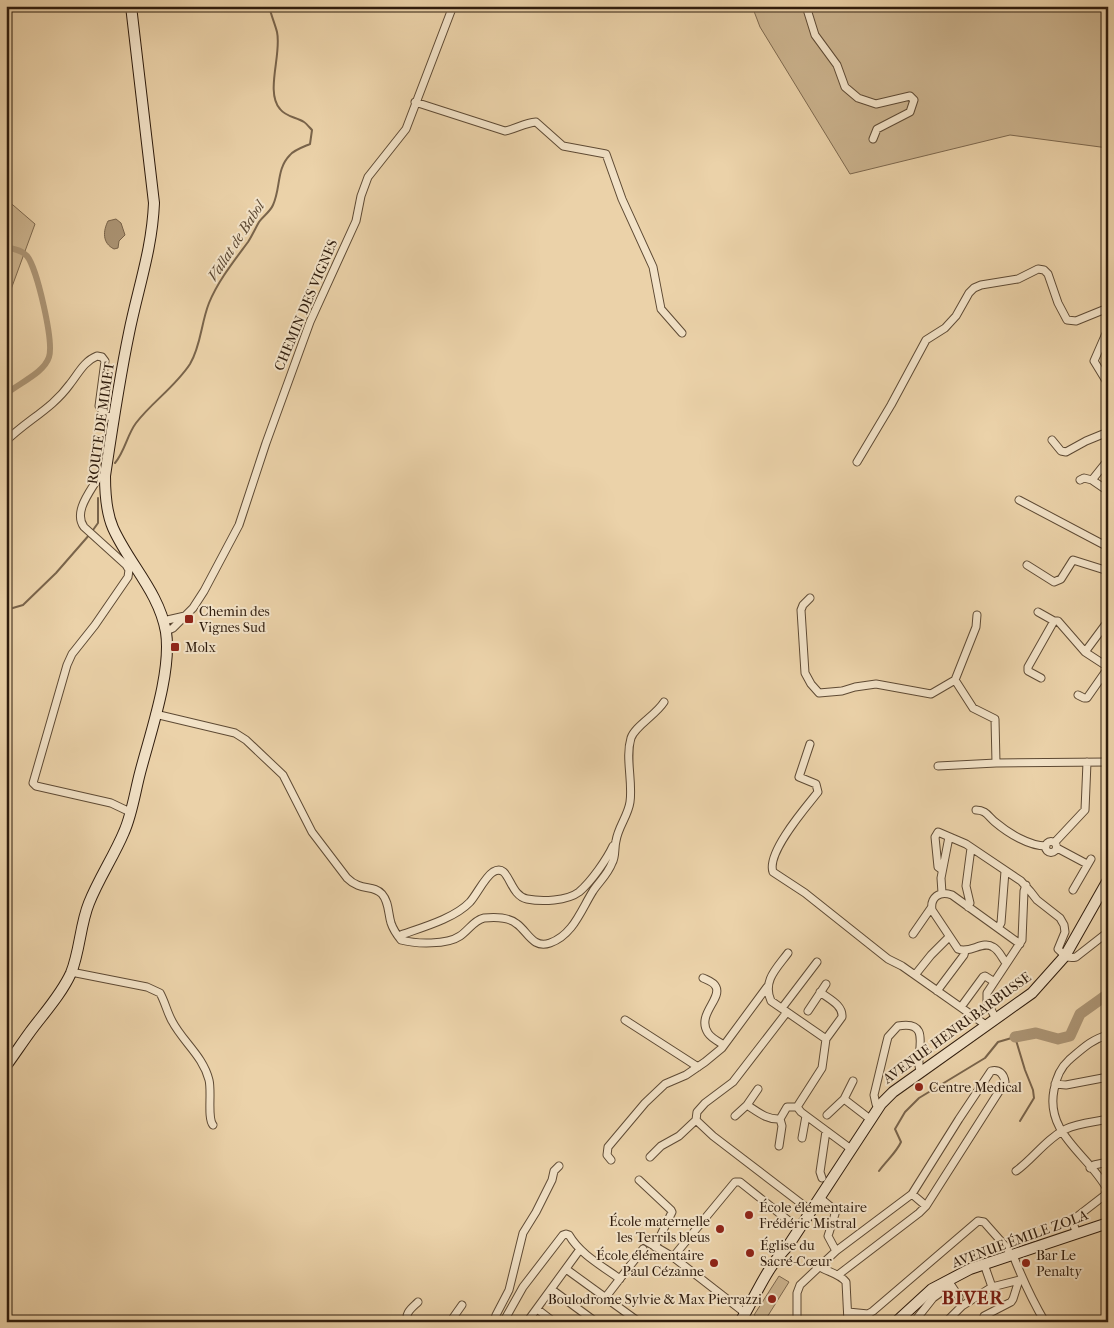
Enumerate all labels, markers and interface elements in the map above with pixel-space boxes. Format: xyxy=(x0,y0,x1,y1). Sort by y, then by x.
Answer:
water label: Vallat de Babol xyxy=(204,196,270,284)
street label: CHEMIN DES VIGNES xyxy=(271,237,341,373)
street label: ROUTE DE MIMET xyxy=(84,360,118,485)
place label: Chemin des Vignes Sud xyxy=(198,603,270,636)
marker: Chemin des Vignes Sud xyxy=(183,613,195,625)
place label: Molx xyxy=(185,639,216,656)
marker: Molx xyxy=(169,641,181,653)
street label: AVENUE HENRI BARBUSSE xyxy=(879,968,1035,1088)
place label: Centre Medical xyxy=(929,1079,1022,1096)
marker: Centre Medical xyxy=(913,1081,925,1093)
place label: École élémentaire Frédéric Mistral xyxy=(759,1198,867,1232)
street label: AVENUE ÉMILE ZOLA xyxy=(948,1205,1091,1272)
marker: École élémentaire Frédéric Mistral xyxy=(743,1209,755,1221)
place label: École maternelle les Terrils bleus xyxy=(609,1212,710,1246)
marker: École maternelle les Terrils bleus xyxy=(714,1223,726,1235)
place label: Église du Sacré-Cœur xyxy=(760,1236,832,1270)
place label: École élémentaire Paul Cézanne xyxy=(596,1246,704,1280)
marker: Église du Sacré-Cœur xyxy=(744,1247,756,1259)
place label: Bar Le Penalty xyxy=(1036,1247,1082,1280)
marker: École élémentaire Paul Cézanne xyxy=(708,1257,720,1269)
marker: Bar Le Penalty xyxy=(1020,1257,1032,1269)
district label: BIVER xyxy=(942,1287,1004,1309)
place label: Boulodrome Sylvie & Max Pierrazzi xyxy=(548,1291,762,1308)
marker: Boulodrome Sylvie & Max Pierrazzi xyxy=(766,1293,778,1305)

